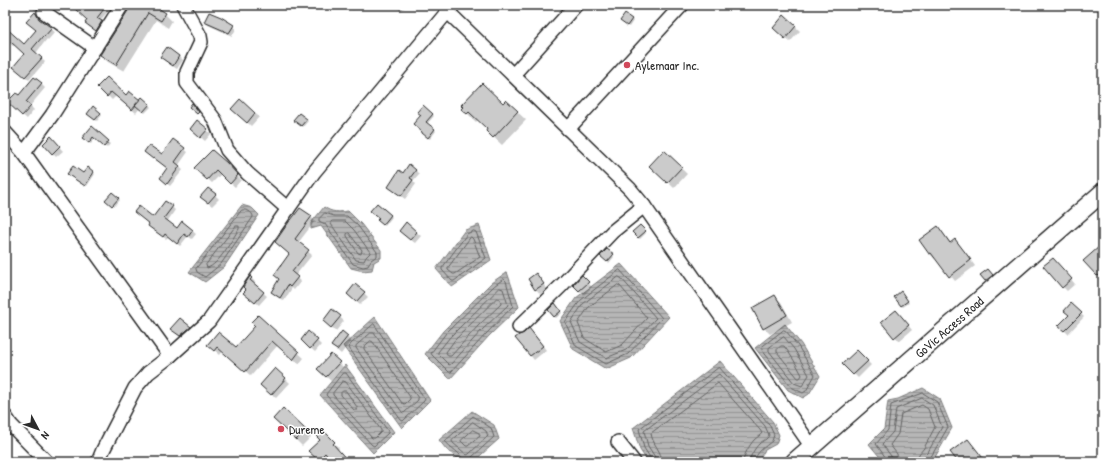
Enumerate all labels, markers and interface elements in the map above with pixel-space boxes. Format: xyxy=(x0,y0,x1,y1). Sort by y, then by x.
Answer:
place label: Aylemaar Inc. xyxy=(635,56,699,74)
marker: Aylemaar Inc. xyxy=(622,60,632,70)
street label: GoVic Access Road xyxy=(911,292,987,362)
north arrow xyxy=(18,409,58,449)
place label: Dureme xyxy=(289,420,325,438)
marker: Dureme xyxy=(276,424,286,434)
text: N xyxy=(38,429,53,442)

